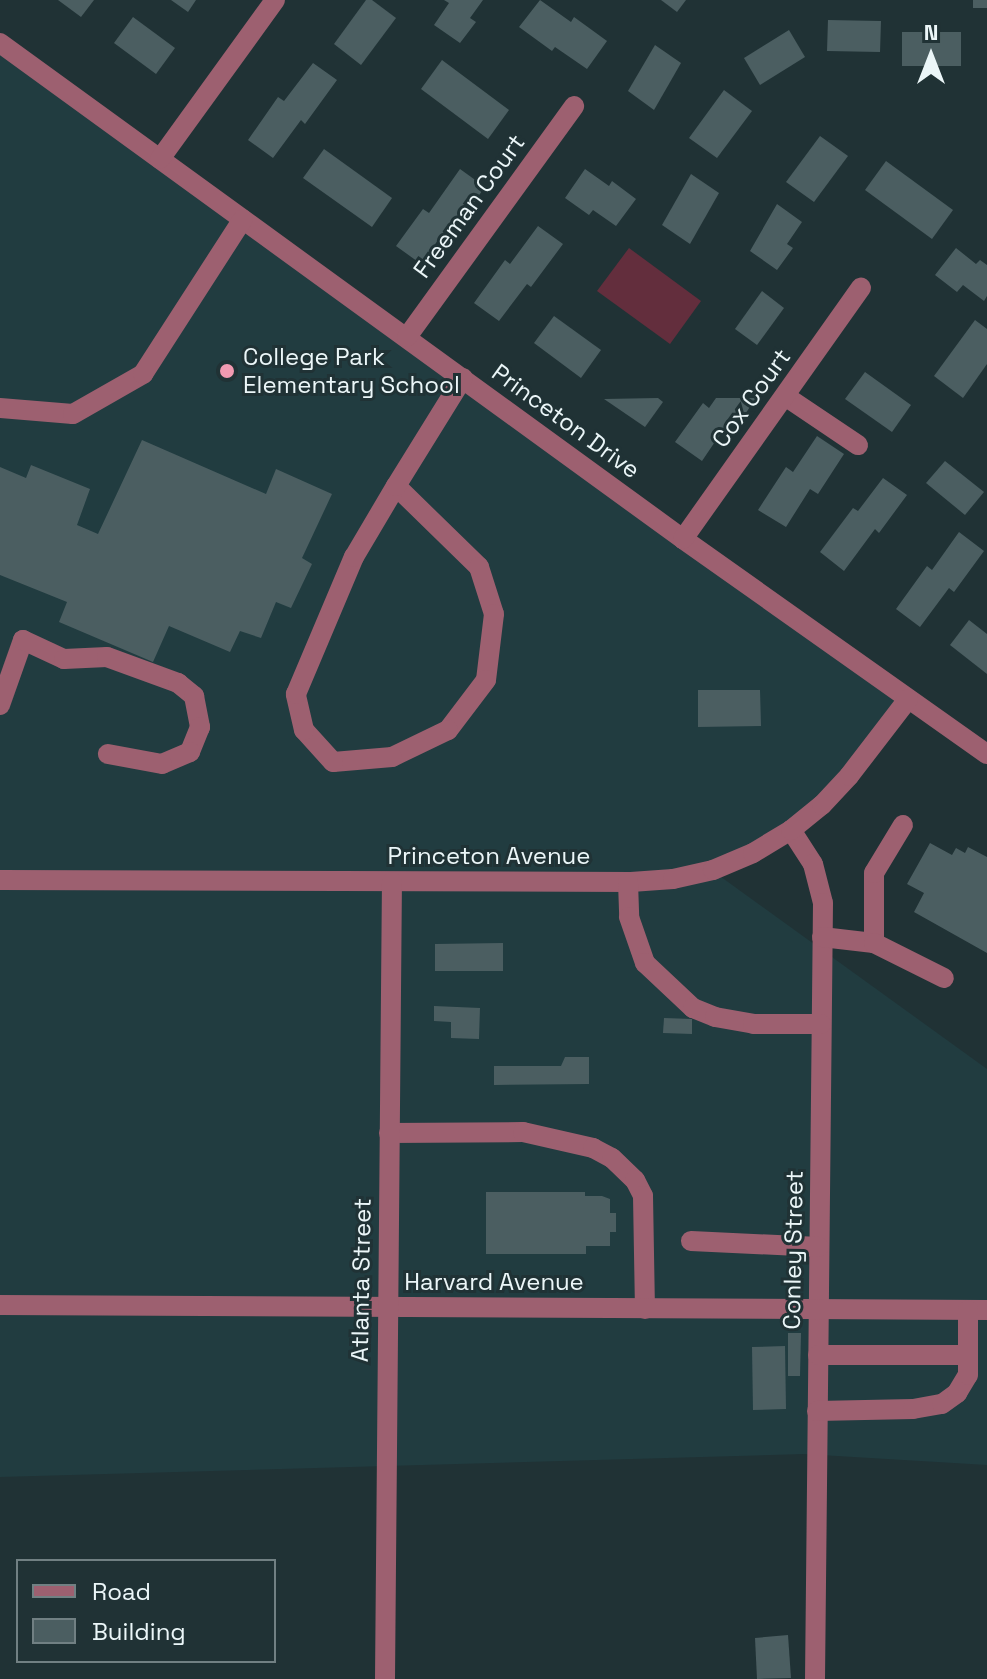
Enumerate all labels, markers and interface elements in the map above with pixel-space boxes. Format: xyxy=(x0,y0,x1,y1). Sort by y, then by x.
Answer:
north arrow xyxy=(891,16,971,96)
text: N xyxy=(924,18,938,46)
street label: Freeman Court xyxy=(407,129,531,283)
place label: College Park Elementary School xyxy=(243,343,460,399)
street label: Cox Court xyxy=(706,343,796,453)
street label: Princeton Drive xyxy=(486,358,646,484)
marker: College Park Elementary School xyxy=(218,362,236,380)
street label: Princeton Avenue xyxy=(387,842,591,870)
street label: Conley Street xyxy=(777,1170,809,1330)
street label: Atlanta Street xyxy=(345,1198,377,1362)
street label: Harvard Avenue xyxy=(404,1268,584,1296)
legend xyxy=(16,1559,276,1663)
text: Road xyxy=(92,1576,151,1607)
text: Building xyxy=(92,1616,186,1647)

